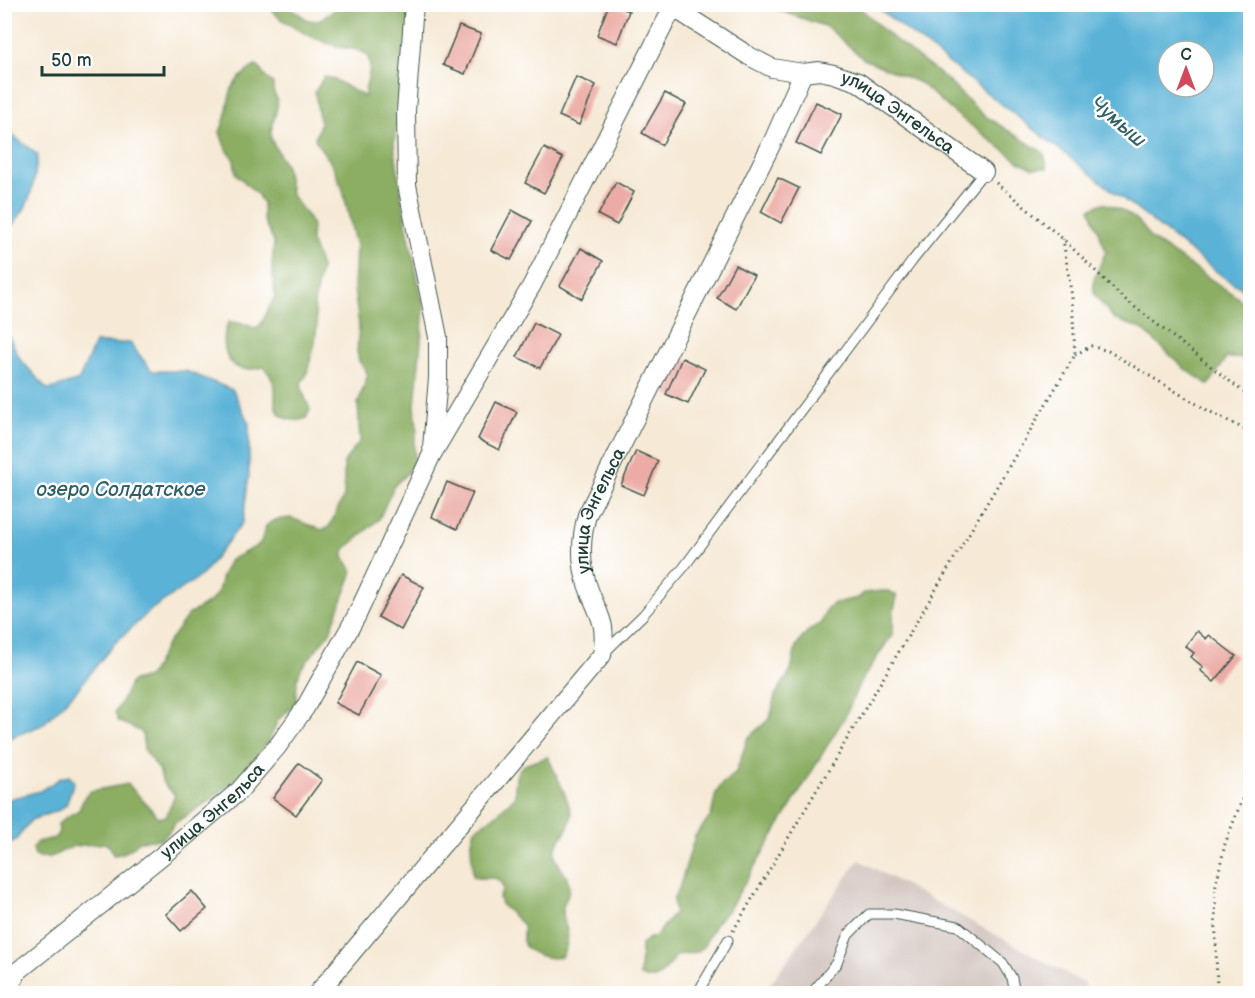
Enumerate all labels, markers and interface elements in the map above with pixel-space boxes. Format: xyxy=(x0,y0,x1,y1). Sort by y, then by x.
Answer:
scale bar xyxy=(42,39,164,77)
north arrow xyxy=(1156,39,1216,99)
text: С xyxy=(1180,46,1192,65)
text: 50 m xyxy=(51,50,92,71)
street label: улица Энгельса xyxy=(839,67,959,158)
water label: Чумыш xyxy=(1085,91,1151,153)
street label: улица Энгельса xyxy=(572,444,629,575)
water label: озеро Солдатское xyxy=(36,478,206,502)
street label: улица Энгельса xyxy=(156,759,269,863)

